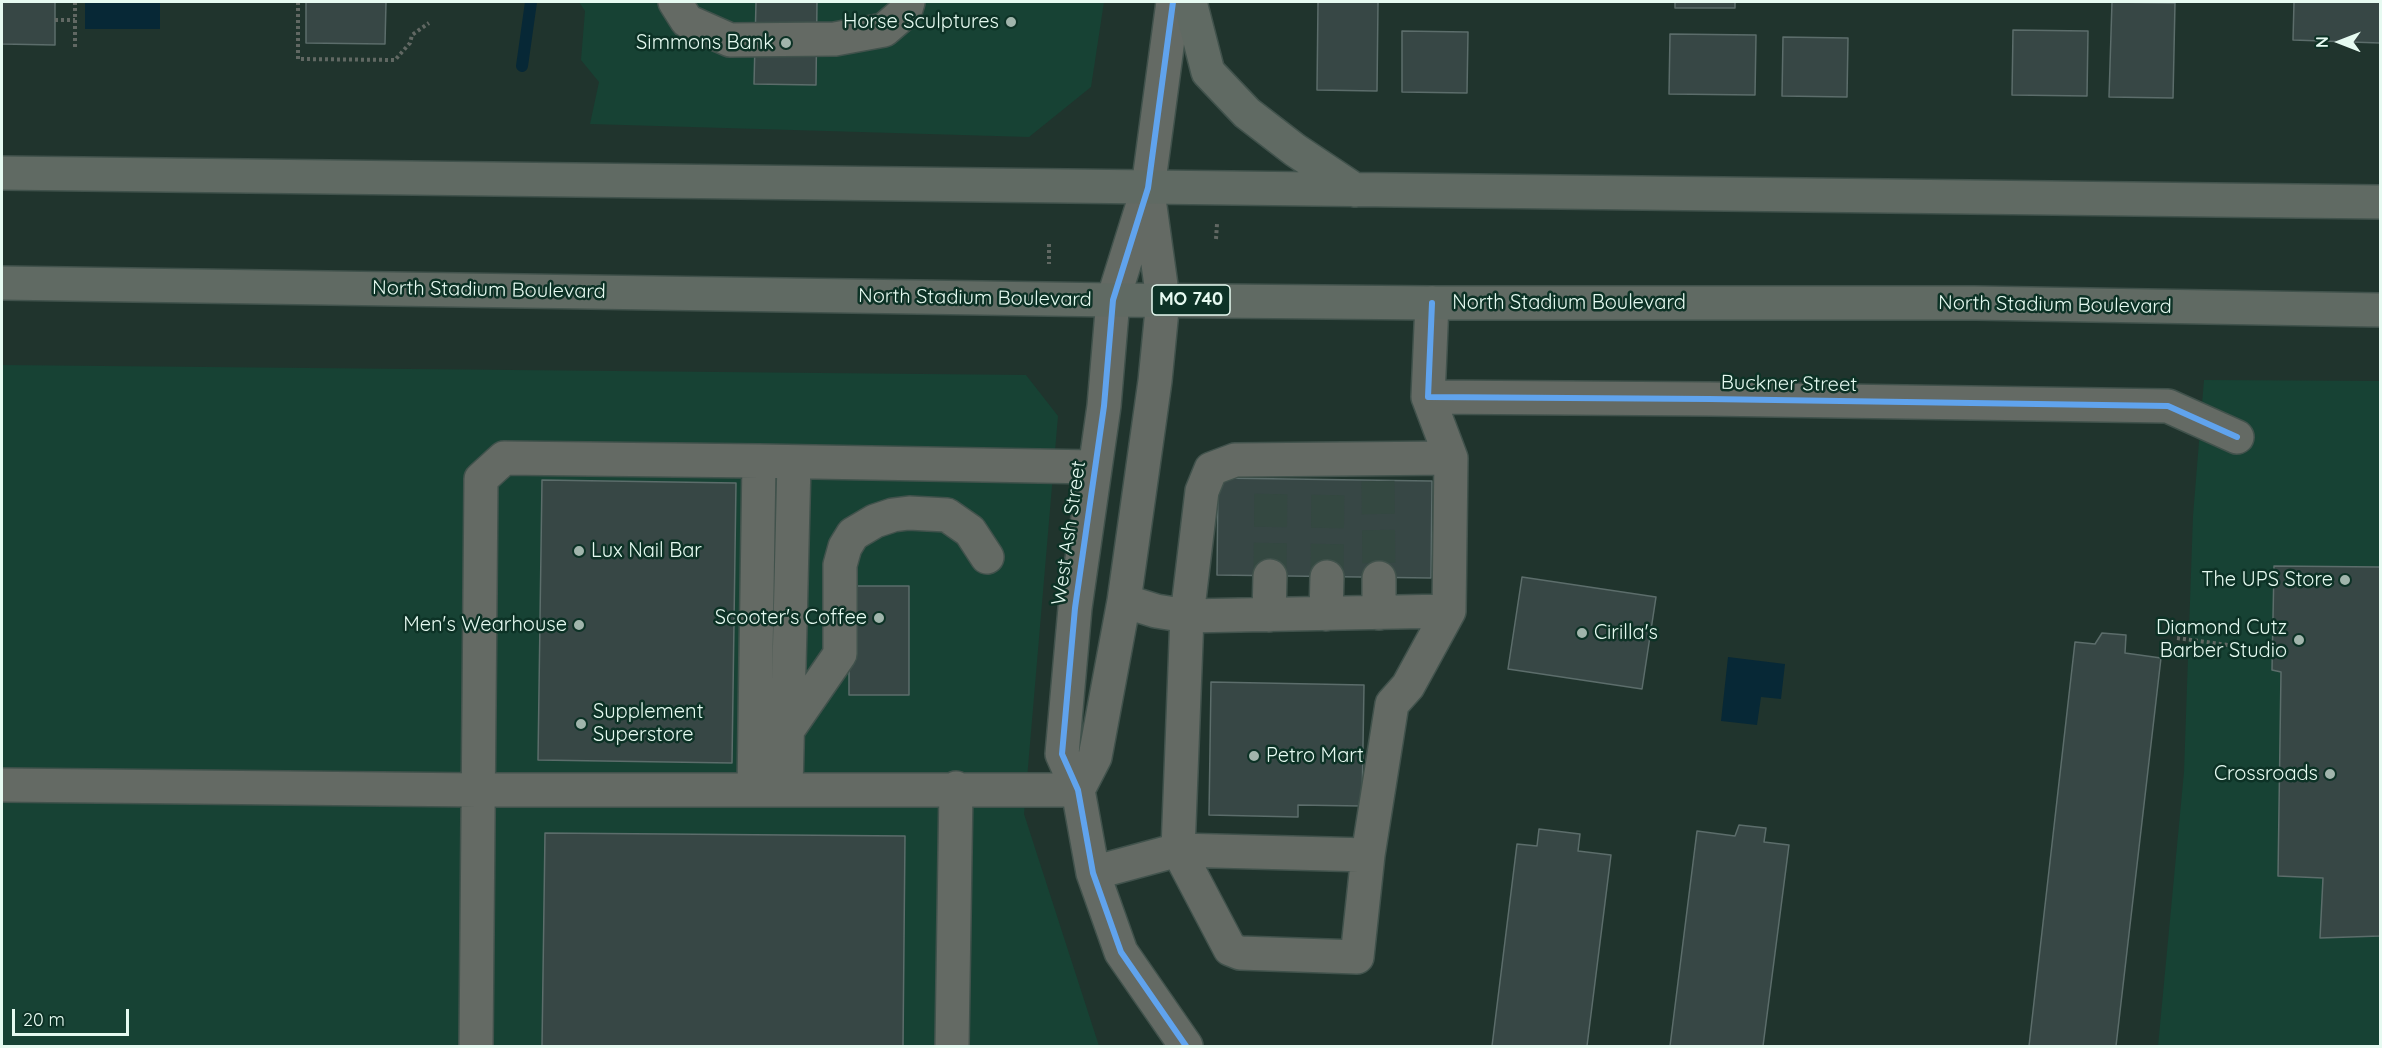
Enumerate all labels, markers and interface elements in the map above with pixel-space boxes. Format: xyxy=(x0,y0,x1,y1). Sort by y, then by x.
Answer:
place label: Horse Sculptures xyxy=(843,10,999,34)
north arrow xyxy=(2310,12,2370,72)
marker: Horse Sculptures xyxy=(1004,15,1018,29)
place label: Simmons Bank xyxy=(636,31,774,55)
marker: Simmons Bank xyxy=(779,36,793,50)
text: N xyxy=(2312,36,2332,48)
street label: North Stadium Boulevard xyxy=(372,276,606,304)
street label: North Stadium Boulevard xyxy=(858,284,1092,312)
road number: MO 740 xyxy=(1152,285,1230,315)
street label: North Stadium Boulevard xyxy=(1452,291,1686,315)
street label: North Stadium Boulevard xyxy=(1938,291,2172,319)
street label: Buckner Street xyxy=(1721,371,1857,397)
street label: West Ash Street xyxy=(1047,459,1091,607)
place label: Lux Nail Bar xyxy=(591,539,702,563)
marker: Lux Nail Bar xyxy=(572,544,586,558)
place label: The UPS Store xyxy=(2201,568,2333,592)
marker: The UPS Store xyxy=(2338,573,2352,587)
place label: Scooter's Coffee xyxy=(715,606,867,630)
marker: Scooter's Coffee xyxy=(872,611,886,625)
place label: Men's Wearhouse xyxy=(403,613,567,637)
place label: Diamond Cutz Barber Studio xyxy=(2156,616,2287,663)
marker: Men's Wearhouse xyxy=(572,618,586,632)
place label: Cirilla's xyxy=(1594,621,1658,645)
marker: Cirilla's xyxy=(1575,626,1589,640)
marker: Diamond Cutz Barber Studio xyxy=(2292,633,2306,647)
place label: Supplement Superstore xyxy=(593,700,703,747)
marker: Supplement Superstore xyxy=(574,717,588,731)
place label: Petro Mart xyxy=(1266,744,1364,768)
marker: Petro Mart xyxy=(1247,749,1261,763)
place label: Crossroads xyxy=(2214,762,2318,786)
marker: Crossroads xyxy=(2323,767,2337,781)
scale bar xyxy=(15,997,132,1035)
text: 20 m xyxy=(23,1008,65,1031)

